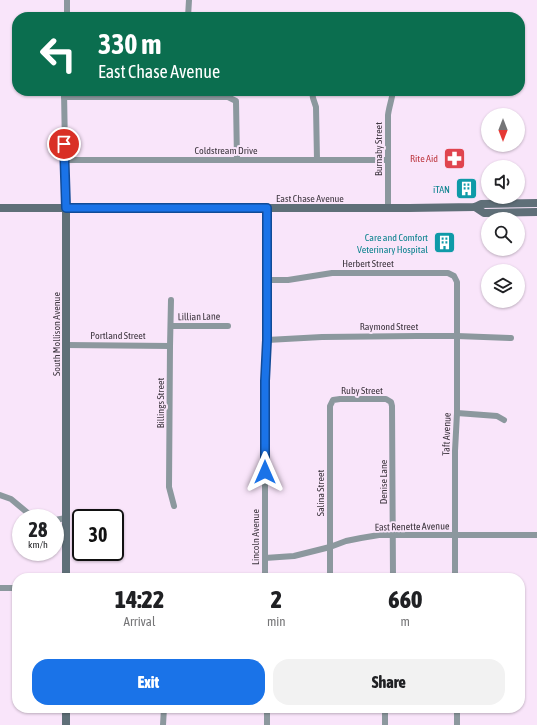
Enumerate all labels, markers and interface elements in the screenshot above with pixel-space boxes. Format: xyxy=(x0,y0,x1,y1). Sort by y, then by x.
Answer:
icon: left xyxy=(32,28,84,80)
text: 330 m xyxy=(98,28,161,60)
text: East Chase Avenue xyxy=(98,61,220,82)
north arrow xyxy=(481,108,525,152)
map controls xyxy=(481,108,525,308)
street label: Burnaby Street xyxy=(373,122,384,176)
pin xyxy=(47,127,81,161)
icon: arrive xyxy=(53,133,75,155)
street label: Coldstream Drive xyxy=(194,145,258,156)
pharmacy icon: Rite Aid xyxy=(441,145,467,171)
place label: Rite Aid xyxy=(410,153,438,164)
button: sound xyxy=(481,160,525,204)
building icon: iTAN xyxy=(453,176,479,202)
place label: iTAN xyxy=(433,184,450,195)
street label: East Chase Avenue xyxy=(276,193,344,204)
button: search xyxy=(481,212,525,256)
building icon: Care and Comfort Veterinary Hospital xyxy=(431,230,457,256)
place label: Care and Comfort Veterinary Hospital xyxy=(357,232,428,255)
street label: Herbert Street xyxy=(342,258,394,269)
button: layers xyxy=(481,264,525,308)
street label: South Mollison Avenue xyxy=(51,292,62,376)
street label: Lillian Lane xyxy=(178,311,221,322)
street label: Raymond Street xyxy=(360,321,418,332)
street label: Portland Street xyxy=(90,330,146,341)
street label: Billings Street xyxy=(155,378,166,428)
street label: Ruby Street xyxy=(341,385,383,396)
street label: Taft Avenue xyxy=(440,412,453,456)
position arrow xyxy=(244,451,286,493)
street label: Denise Lane xyxy=(378,459,389,504)
street label: Salina Street xyxy=(315,470,326,516)
speed limit sign: 30 xyxy=(72,509,124,561)
street label: Lincoln Avenue xyxy=(250,509,261,565)
text: 28 xyxy=(29,518,47,541)
street label: East Renette Avenue xyxy=(374,520,450,533)
text: km/h xyxy=(28,539,48,550)
text: 14:22 xyxy=(115,586,164,613)
text: 2 xyxy=(271,586,282,613)
text: 660 xyxy=(388,586,422,613)
text: Arrival xyxy=(124,614,155,629)
text: min xyxy=(267,614,286,629)
text: m xyxy=(401,614,410,629)
button: Exit xyxy=(32,659,265,705)
button: Share xyxy=(273,659,505,705)

